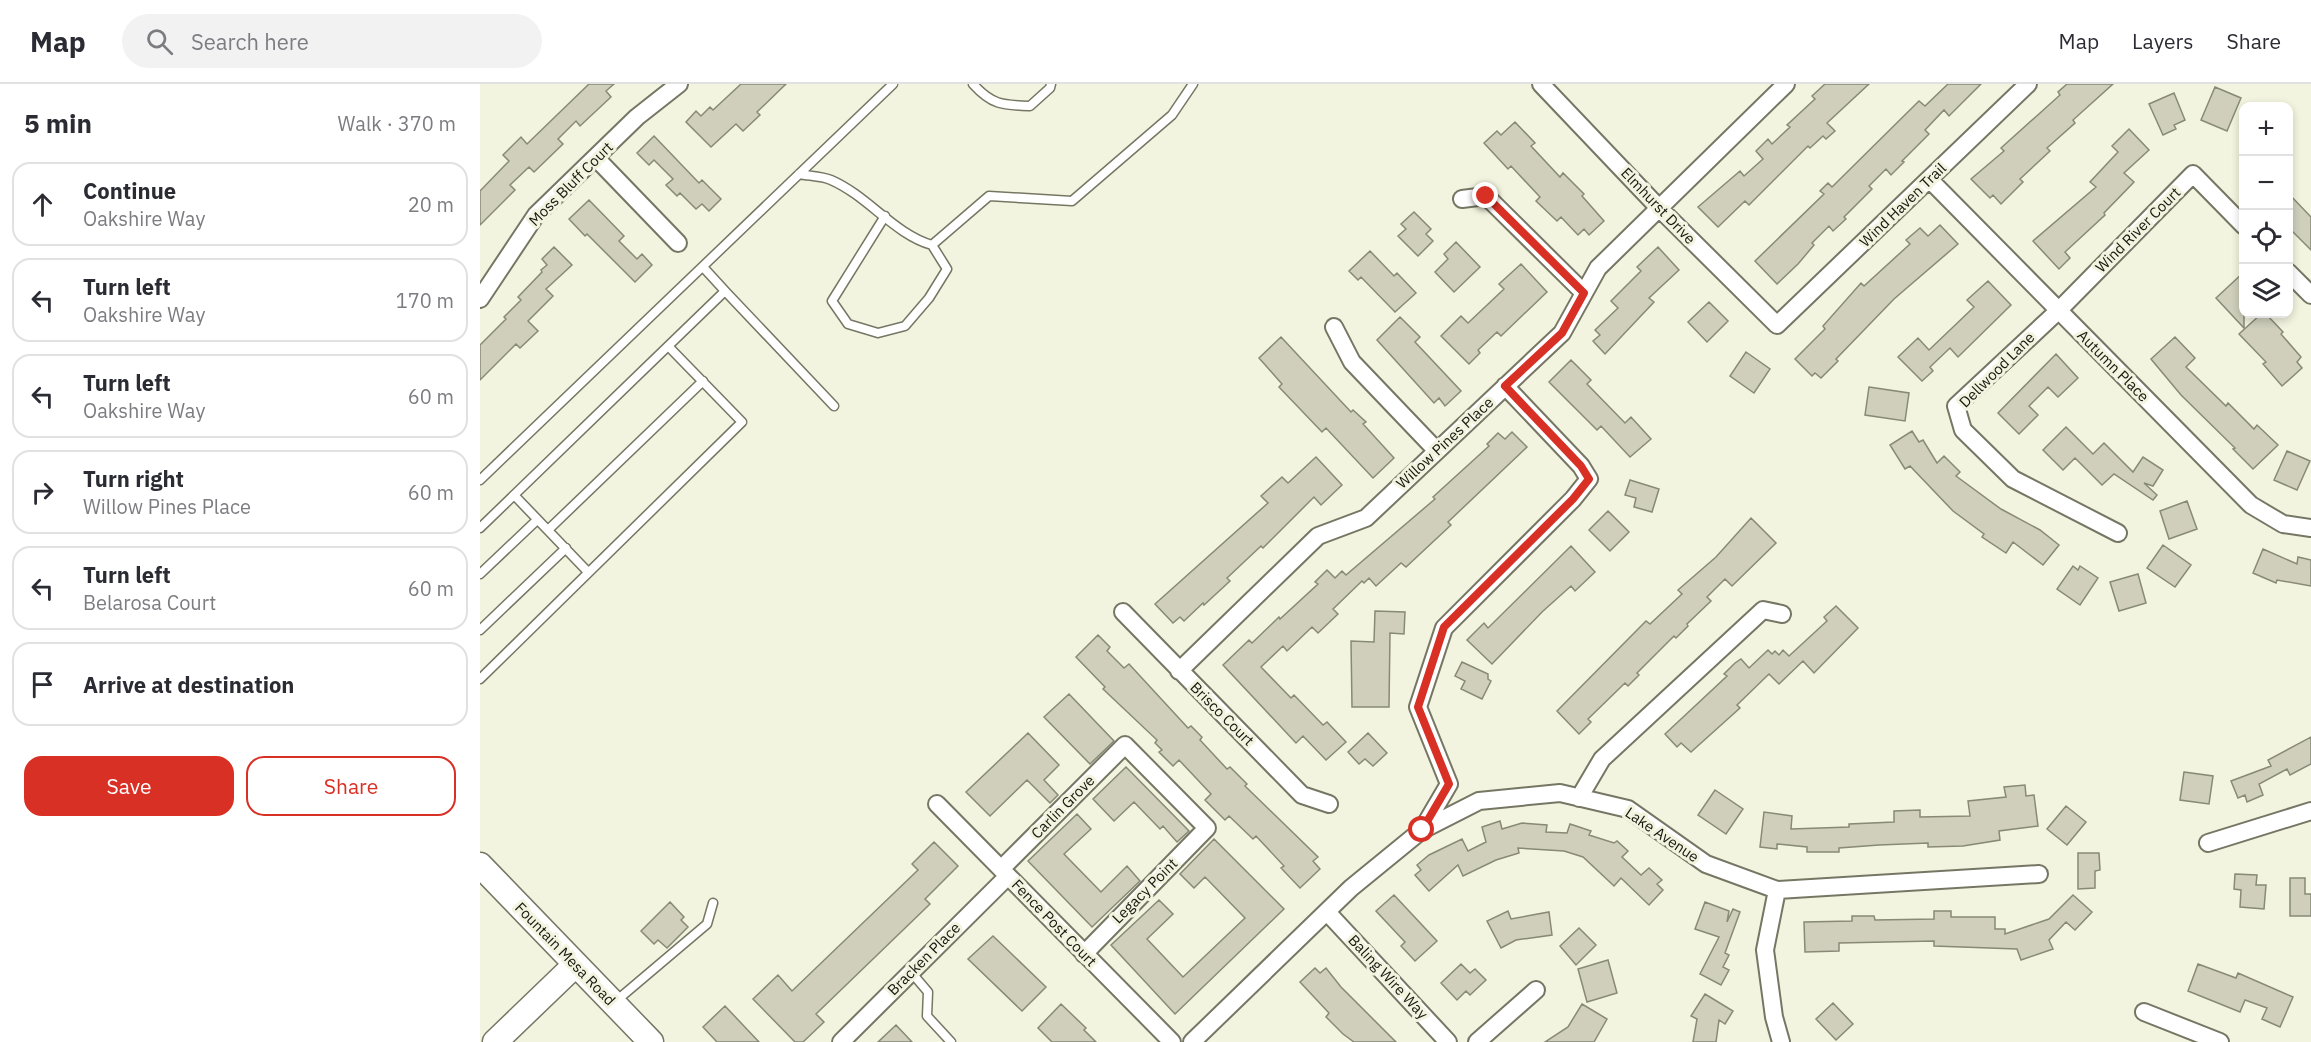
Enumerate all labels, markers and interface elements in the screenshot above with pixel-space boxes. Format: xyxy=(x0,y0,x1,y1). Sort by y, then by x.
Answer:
search box xyxy=(122,14,542,68)
text: Map xyxy=(30,23,86,60)
icon: search xyxy=(143,25,176,58)
text: Search here xyxy=(191,27,309,56)
text: Map xyxy=(2059,27,2099,55)
text: Layers xyxy=(2132,27,2194,55)
text: Share xyxy=(2227,27,2281,55)
map controls xyxy=(2239,102,2293,318)
button: + xyxy=(2239,102,2293,156)
text: 5 min xyxy=(24,106,92,140)
text: Walk · 370 m xyxy=(338,110,456,137)
street label: Moss Bluff Court xyxy=(525,138,617,230)
button: − xyxy=(2239,156,2293,210)
street label: Wind Haven Trail xyxy=(1855,159,1950,251)
street label: Elmhurst Drive xyxy=(1617,163,1700,248)
text: Continue xyxy=(83,176,176,205)
route end xyxy=(1472,182,1498,208)
street label: Wind River Court xyxy=(2091,183,2184,276)
icon: ahead xyxy=(26,188,59,221)
text: 20 m xyxy=(408,191,454,218)
text: Oakshire Way xyxy=(83,205,205,232)
button: locate xyxy=(2239,210,2293,264)
button: layers xyxy=(2239,264,2293,318)
text: Turn left xyxy=(83,272,171,301)
icon: left xyxy=(26,284,59,317)
text: 170 m xyxy=(396,287,454,314)
text: Oakshire Way xyxy=(83,301,205,328)
street label: Autumn Place xyxy=(2073,326,2153,406)
street label: Dellwood Lane xyxy=(1955,328,2038,411)
text: Turn left xyxy=(83,368,171,397)
icon: left xyxy=(26,380,59,413)
text: 60 m xyxy=(408,383,454,410)
street label: Willow Pines Place xyxy=(1392,393,1497,493)
text: Oakshire Way xyxy=(83,397,205,424)
text: Turn right xyxy=(83,464,184,493)
icon: right xyxy=(26,476,59,509)
text: 60 m xyxy=(408,479,454,506)
text: Willow Pines Place xyxy=(83,493,251,520)
text: Turn left xyxy=(83,560,171,589)
icon: left xyxy=(26,572,59,605)
text: 60 m xyxy=(408,575,454,602)
text: Belarosa Court xyxy=(83,589,216,616)
icon: arrive xyxy=(26,668,59,701)
text: Arrive at destination xyxy=(83,670,294,699)
street label: Brisco Court xyxy=(1186,678,1258,750)
button: Save xyxy=(24,756,234,816)
button: Share xyxy=(246,756,456,816)
street label: Carlin Grove xyxy=(1027,771,1098,842)
street label: Lake Avenue xyxy=(1622,803,1703,866)
route start xyxy=(1408,816,1434,842)
street label: Legacy Point xyxy=(1108,854,1181,927)
street label: Fence Post Court xyxy=(1008,875,1101,970)
street label: Fountain Mesa Road xyxy=(511,898,620,1009)
street label: Bracken Place xyxy=(883,918,964,999)
street label: Baling Wire Way xyxy=(1344,930,1433,1023)

